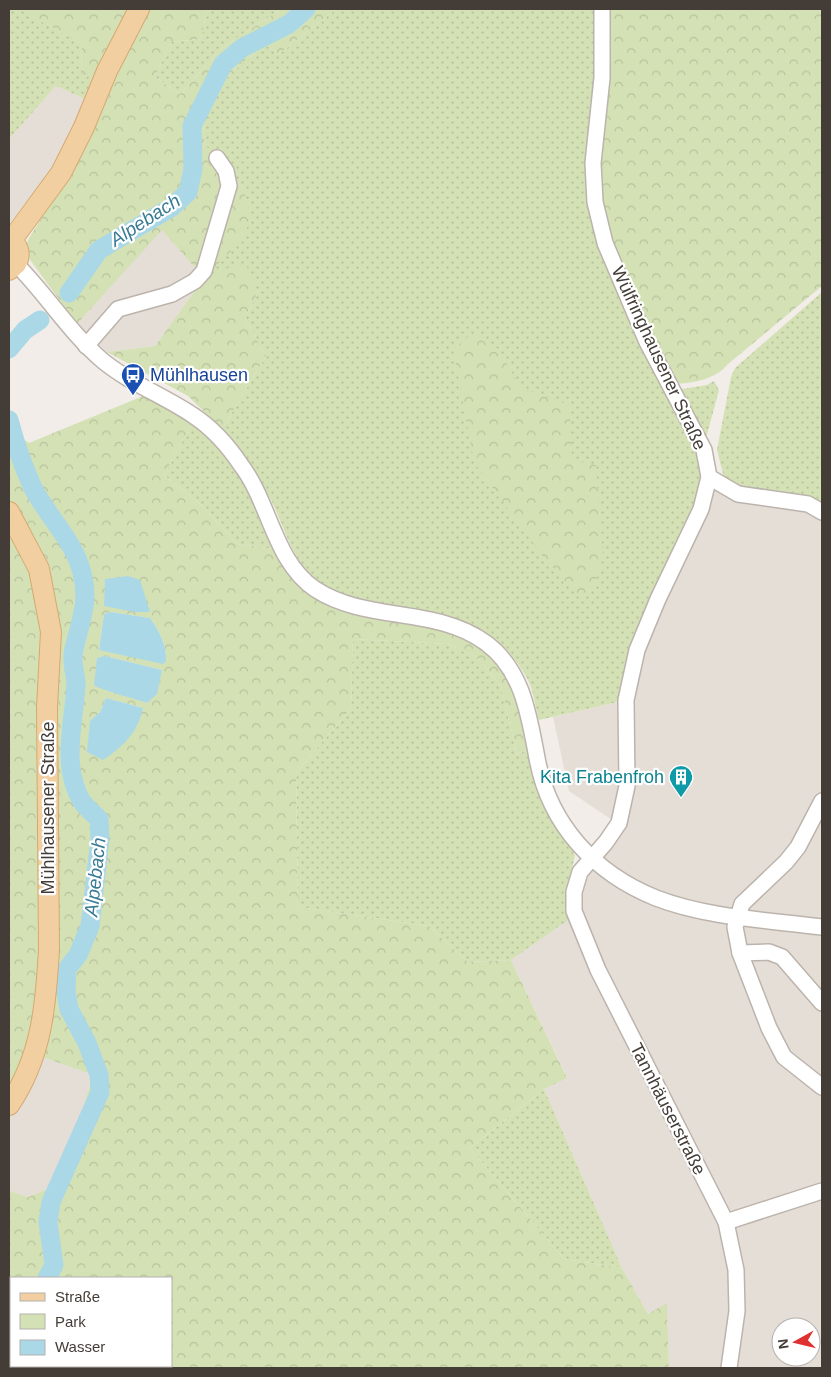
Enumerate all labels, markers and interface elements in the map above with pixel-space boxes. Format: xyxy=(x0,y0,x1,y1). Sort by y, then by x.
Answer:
water label: Alpebach xyxy=(105,190,184,251)
street label: Wülfringhausener Straße xyxy=(608,263,710,453)
bus stop icon: Mühlhausen xyxy=(120,362,146,396)
place label: Mühlhausen xyxy=(150,365,248,385)
street label: Mühlhausener Straße xyxy=(38,721,58,895)
building icon: Kita Frabenfroh xyxy=(668,764,694,798)
place label: Kita Frabenfroh xyxy=(540,767,664,787)
water label: Alpebach xyxy=(80,837,110,918)
street label: Tannhäuserstraße xyxy=(626,1040,710,1178)
legend xyxy=(10,1277,172,1367)
text: Straße xyxy=(55,1288,100,1305)
text: Park xyxy=(55,1313,86,1330)
north arrow xyxy=(771,1317,821,1367)
text: Wasser xyxy=(55,1338,105,1355)
text: N xyxy=(774,1338,792,1350)

